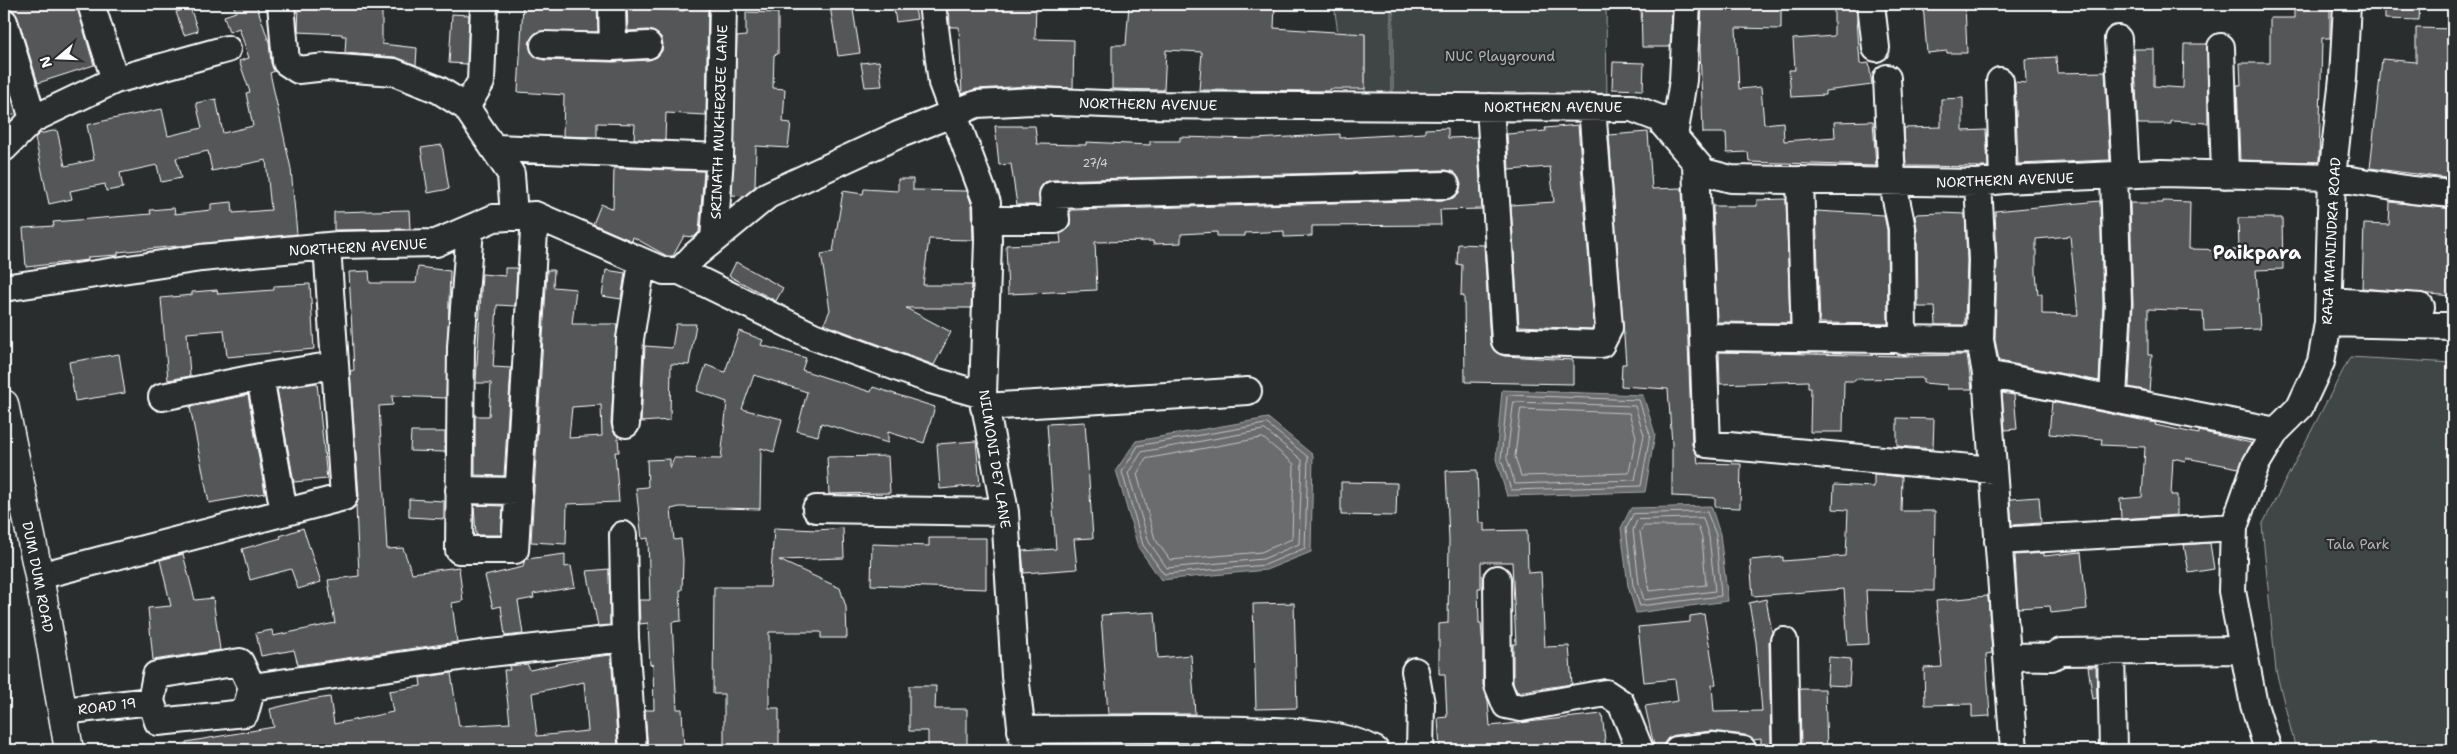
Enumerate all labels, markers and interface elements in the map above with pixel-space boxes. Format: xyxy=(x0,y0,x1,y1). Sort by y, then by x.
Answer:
street label: SRINATH MUKHERJEE LANE xyxy=(707,24,731,220)
north arrow xyxy=(32,32,82,82)
park label: NUC Playground xyxy=(1445,47,1555,65)
text: N xyxy=(35,54,56,70)
street label: NORTHERN AVENUE xyxy=(1079,94,1218,114)
street label: NORTHERN AVENUE xyxy=(1484,98,1622,116)
house number: 27/4 xyxy=(1082,156,1108,171)
street label: RAJA MANINDRA ROAD xyxy=(2318,157,2344,325)
street label: NORTHERN AVENUE xyxy=(1935,169,2075,191)
street label: NORTHERN AVENUE xyxy=(288,234,428,260)
district label: Paikpara xyxy=(2213,240,2301,265)
street label: NILMONI DEY LANE xyxy=(975,388,1015,530)
street label: DUM DUM ROAD xyxy=(18,520,58,634)
park label: Tala Park xyxy=(2326,535,2390,553)
street label: ROAD 19 xyxy=(77,693,137,719)

